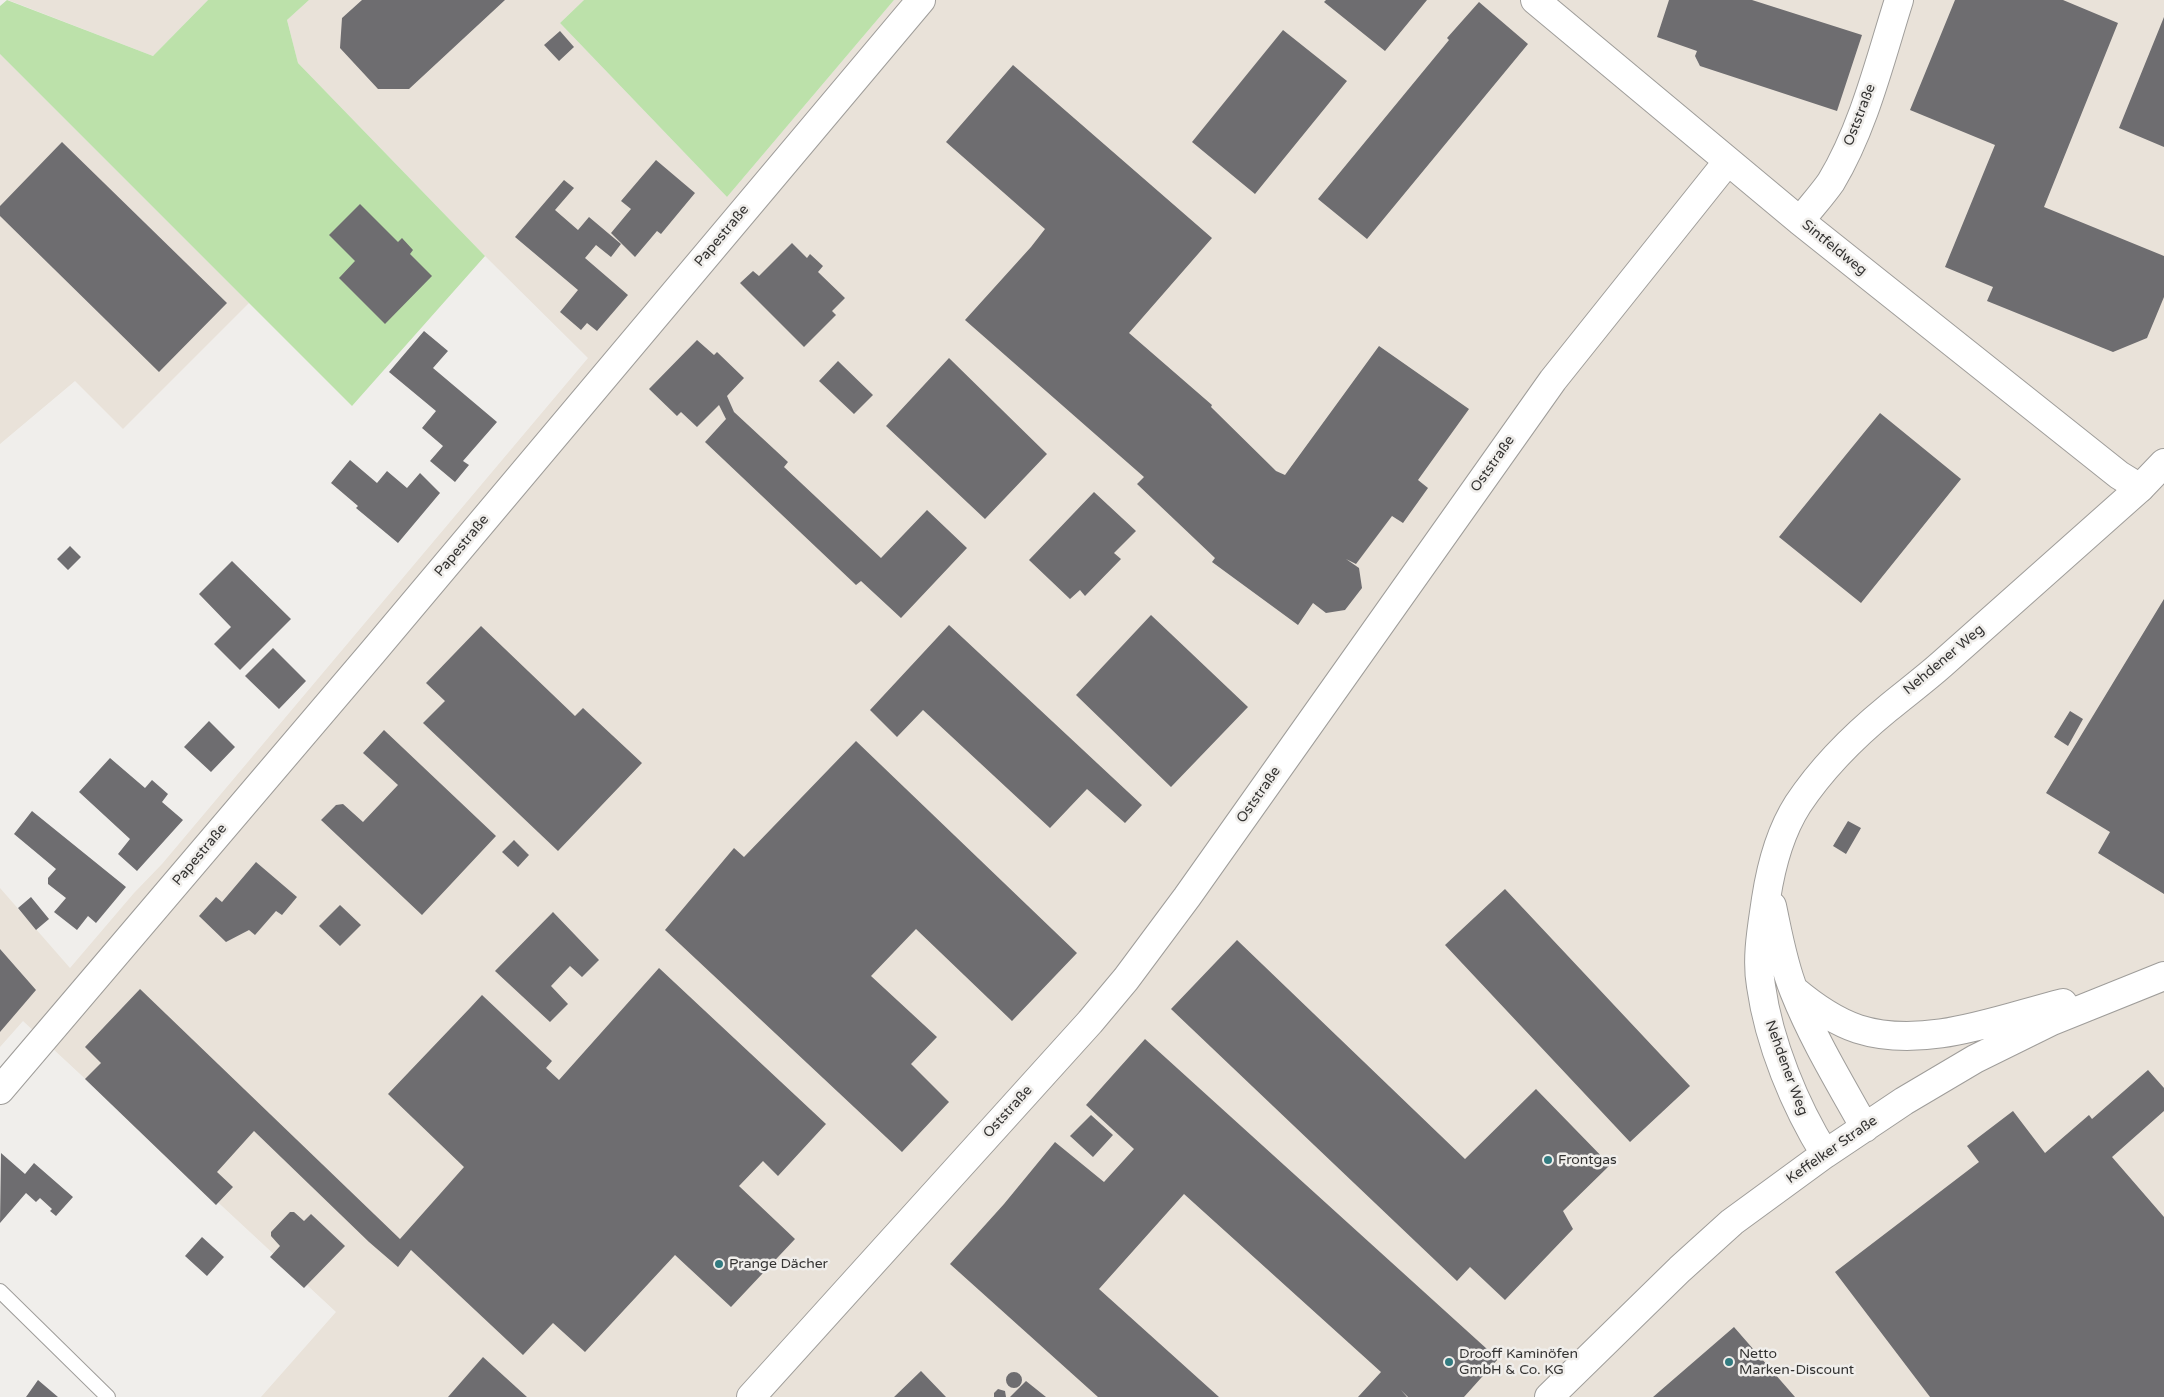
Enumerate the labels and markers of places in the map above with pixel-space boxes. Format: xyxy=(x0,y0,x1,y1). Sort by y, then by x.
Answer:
place label: Frontgas xyxy=(1558,1152,1617,1168)
marker: Frontgas xyxy=(1542,1154,1554,1166)
place label: Prange Dächer xyxy=(729,1256,828,1272)
marker: Prange Dächer xyxy=(713,1258,725,1270)
place label: Drooff Kaminöfen GmbH & Co. KG xyxy=(1459,1346,1578,1378)
place label: Netto Marken-Discount xyxy=(1739,1346,1854,1378)
marker: Drooff Kaminöfen GmbH & Co. KG xyxy=(1443,1356,1455,1368)
marker: Netto Marken-Discount xyxy=(1723,1356,1735,1368)

